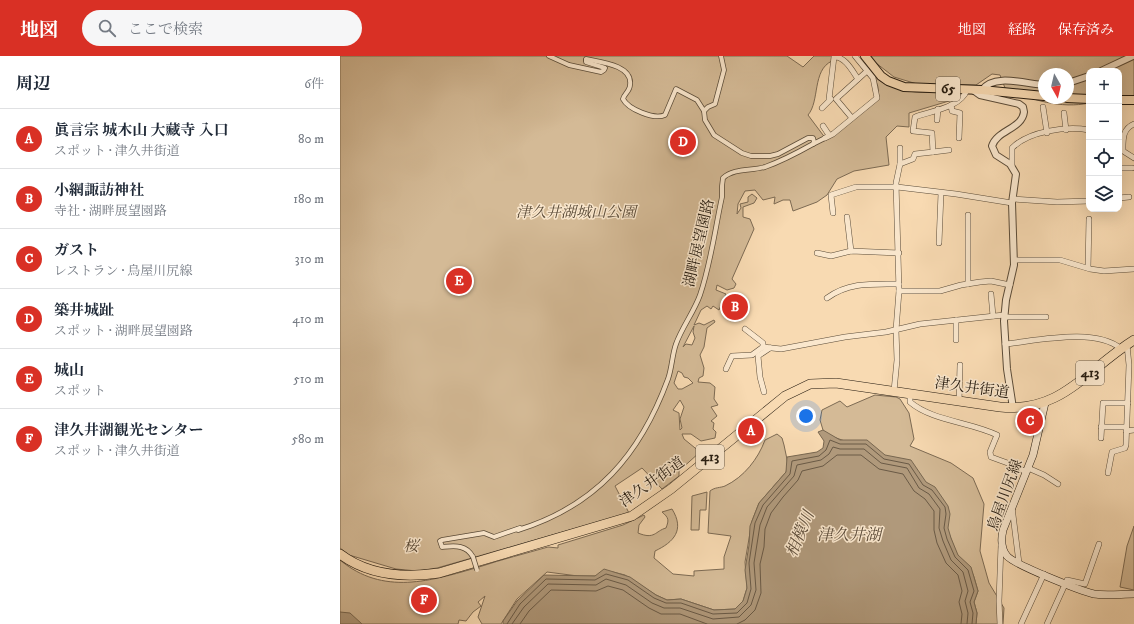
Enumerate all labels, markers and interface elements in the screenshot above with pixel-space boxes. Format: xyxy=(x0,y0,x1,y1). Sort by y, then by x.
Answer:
search box xyxy=(82,10,362,46)
icon: search xyxy=(96,17,118,39)
text: 地図 xyxy=(20,19,58,42)
text: ここで検索 xyxy=(128,20,203,39)
text: 地図 xyxy=(958,21,986,39)
text: 経路 xyxy=(1008,21,1036,39)
text: 保存済み xyxy=(1058,21,1114,39)
north arrow xyxy=(1038,68,1074,104)
map controls xyxy=(1086,68,1122,212)
button: + xyxy=(1086,68,1122,104)
text: 周辺 xyxy=(16,73,50,95)
text: 6件 xyxy=(304,76,324,92)
road number: 65 xyxy=(936,77,960,101)
button: − xyxy=(1086,104,1122,140)
text: 眞言宗 城木山 大藏寺 入口 xyxy=(54,121,229,140)
pin: D xyxy=(670,127,696,157)
text: A xyxy=(25,131,33,147)
text: 80 m xyxy=(298,131,324,147)
button: locate xyxy=(1086,140,1122,176)
text: スポット · 津久井街道 xyxy=(54,143,180,159)
button: layers xyxy=(1086,176,1122,212)
text: 小網諏訪神社 xyxy=(54,181,144,200)
text: B xyxy=(25,191,33,207)
text: 180 m xyxy=(293,191,324,207)
street label: 湖畔展望園路 xyxy=(680,197,718,289)
text: 寺社 · 湖畔展望園路 xyxy=(54,203,167,219)
park label: 津久井湖城山公園 xyxy=(516,203,639,222)
text: ガスト xyxy=(54,241,99,260)
text: C xyxy=(25,251,33,267)
text: 310 m xyxy=(295,251,324,267)
text: レストラン · 鳥屋川尻線 xyxy=(54,263,192,279)
pin: E xyxy=(446,266,472,296)
pin: B xyxy=(722,292,748,322)
text: 築井城趾 xyxy=(54,301,114,320)
text: D xyxy=(24,311,34,327)
text: 410 m xyxy=(292,311,324,327)
text: スポット · 湖畔展望園路 xyxy=(54,323,193,339)
text: 城山 xyxy=(54,361,84,380)
road number: 413 xyxy=(1076,361,1104,385)
text: E xyxy=(24,371,34,387)
text: 510 m xyxy=(293,371,324,387)
street label: 津久井街道 xyxy=(934,373,1010,403)
text: スポット xyxy=(54,383,106,399)
your location xyxy=(796,406,816,426)
pin: C xyxy=(1017,406,1043,436)
pin: A xyxy=(738,416,764,446)
text: 津久井湖観光センター xyxy=(54,421,203,440)
text: F xyxy=(25,431,33,447)
text: 580 m xyxy=(292,431,324,447)
text: スポット · 津久井街道 xyxy=(54,443,180,459)
road number: 413 xyxy=(696,445,724,469)
street label: 津久井街道 xyxy=(616,453,688,511)
street label: 鳥屋川尻線 xyxy=(983,457,1027,533)
water label: 相模川 xyxy=(781,506,819,560)
water label: 津久井湖 xyxy=(817,525,884,545)
park label: 桜 xyxy=(403,537,421,556)
pin: F xyxy=(411,585,437,615)

